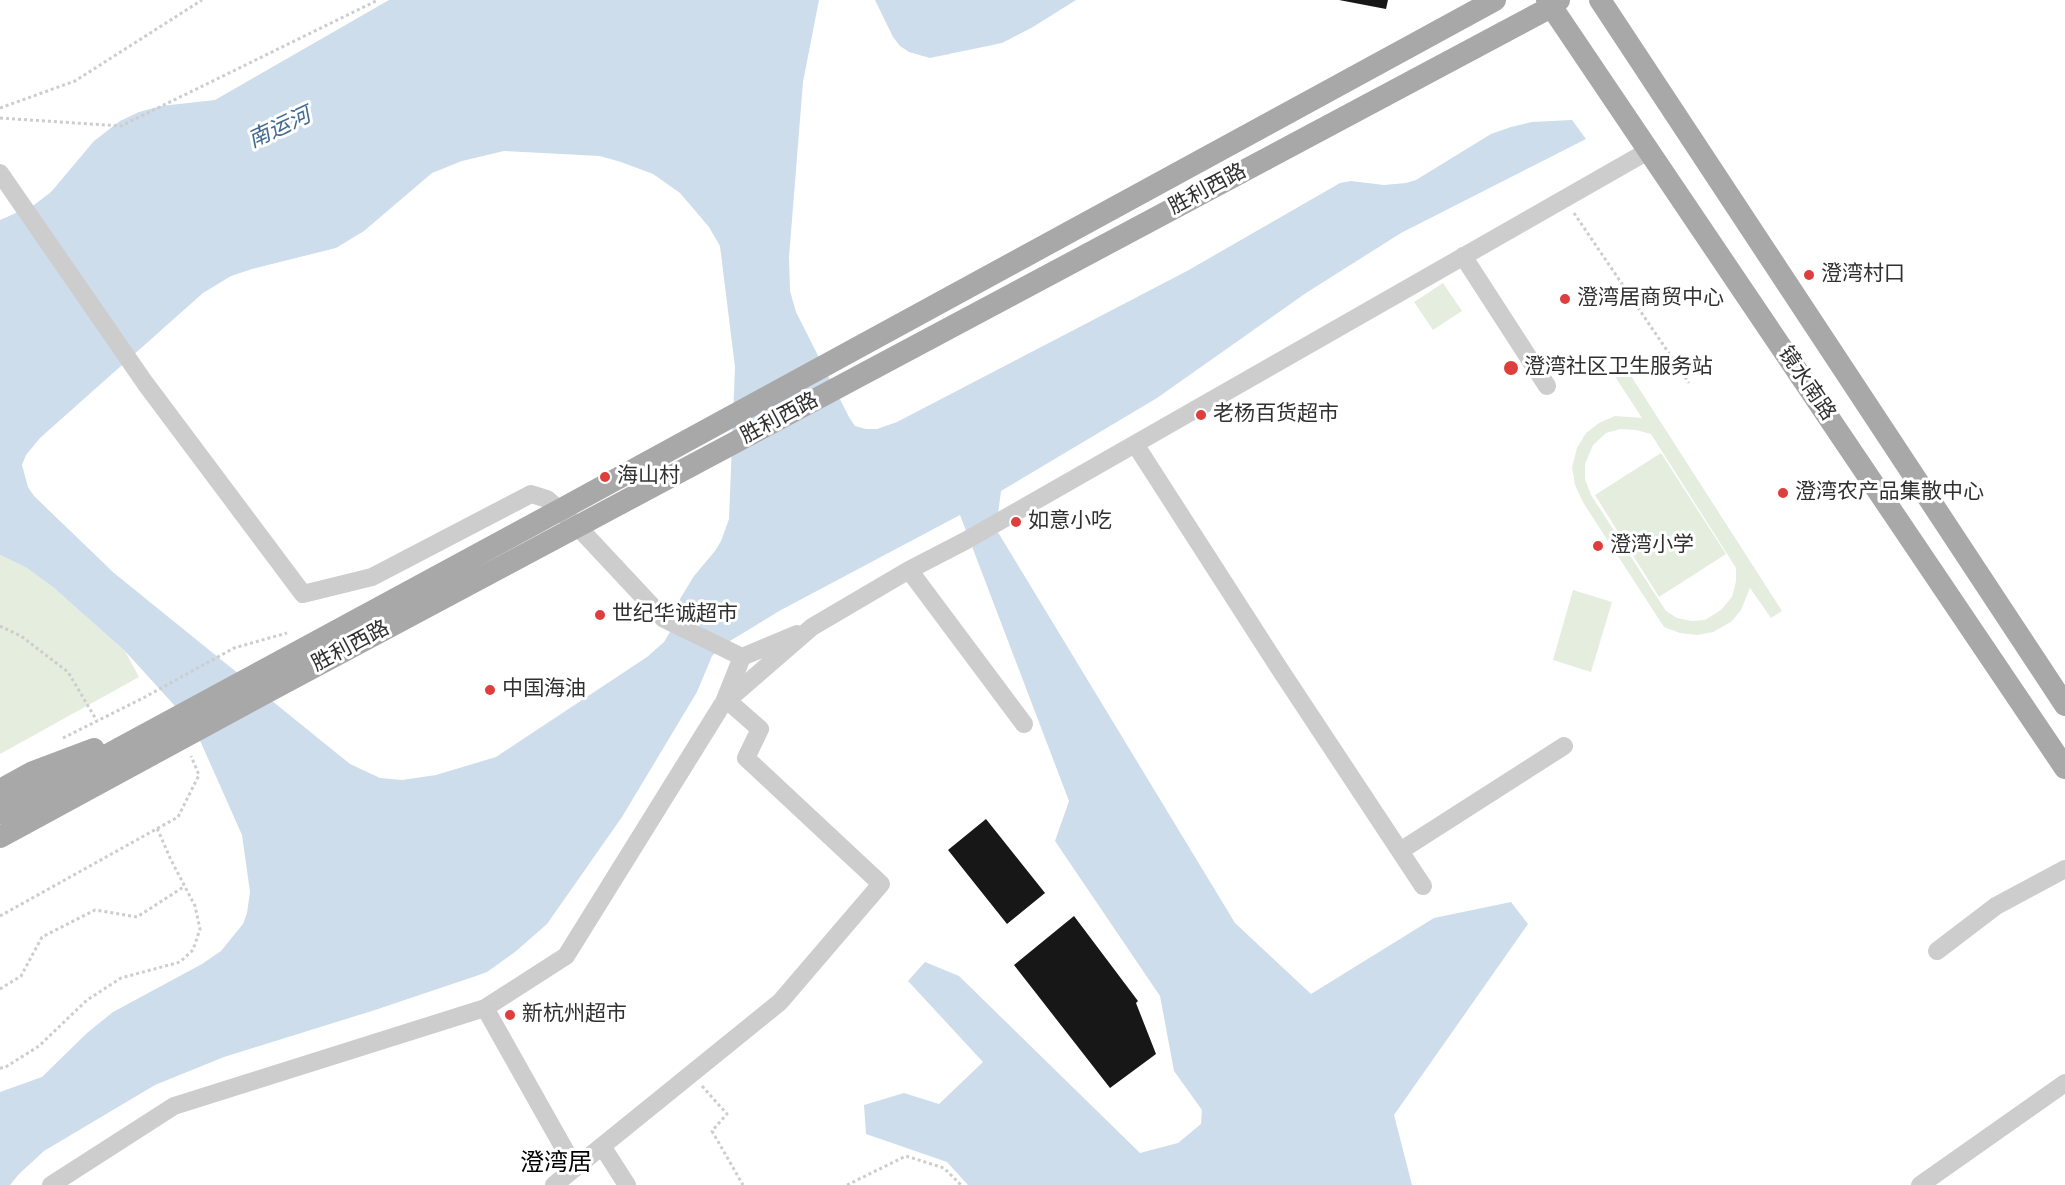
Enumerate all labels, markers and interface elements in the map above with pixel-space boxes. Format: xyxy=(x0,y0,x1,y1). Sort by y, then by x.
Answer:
water label: 南运河 xyxy=(245,103,315,155)
street label: 胜利西路 xyxy=(1165,159,1251,221)
place label: 澄湾村口 xyxy=(1821,262,1905,288)
marker: 澄湾村口 xyxy=(1802,268,1816,282)
place label: 澄湾居商贸中心 xyxy=(1577,286,1724,312)
marker: 澄湾居商贸中心 xyxy=(1558,292,1572,306)
street label: 镜水南路 xyxy=(1772,342,1840,426)
place label: 澄湾社区卫生服务站 xyxy=(1524,355,1713,381)
marker: 澄湾社区卫生服务站 xyxy=(1502,359,1520,377)
street label: 胜利西路 xyxy=(737,388,823,450)
place label: 老杨百货超市 xyxy=(1213,402,1339,428)
marker: 老杨百货超市 xyxy=(1194,408,1208,422)
place label: 海山村 xyxy=(617,464,680,490)
marker: 海山村 xyxy=(598,470,612,484)
place label: 澄湾农产品集散中心 xyxy=(1795,480,1984,506)
marker: 澄湾农产品集散中心 xyxy=(1776,486,1790,500)
place label: 如意小吃 xyxy=(1028,509,1112,535)
marker: 如意小吃 xyxy=(1009,515,1023,529)
place label: 澄湾小学 xyxy=(1610,533,1694,559)
marker: 澄湾小学 xyxy=(1591,539,1605,553)
place label: 世纪华诚超市 xyxy=(612,602,738,628)
marker: 世纪华诚超市 xyxy=(593,608,607,622)
street label: 胜利西路 xyxy=(308,616,394,678)
place label: 中国海油 xyxy=(502,677,586,703)
marker: 中国海油 xyxy=(483,683,497,697)
place label: 新杭州超市 xyxy=(522,1002,627,1028)
marker: 新杭州超市 xyxy=(503,1008,517,1022)
district label: 澄湾居 xyxy=(520,1150,592,1178)

